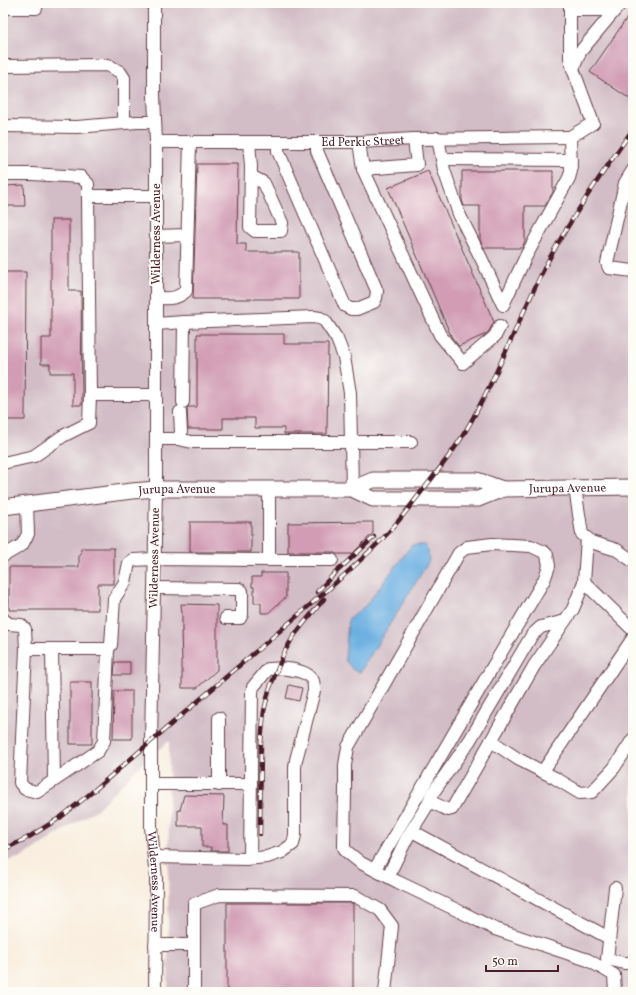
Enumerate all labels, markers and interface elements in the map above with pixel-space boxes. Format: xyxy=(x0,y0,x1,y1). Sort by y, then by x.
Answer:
street label: Ed Perkic Street xyxy=(321,133,405,151)
street label: Wilderness Avenue xyxy=(149,183,165,285)
street label: Jurupa Avenue xyxy=(529,480,607,498)
street label: Jurupa Avenue xyxy=(138,482,216,499)
street label: Wilderness Avenue xyxy=(146,507,164,609)
street label: Wilderness Avenue xyxy=(142,831,163,933)
scale bar xyxy=(486,947,558,973)
text: 50 m xyxy=(492,954,518,970)

